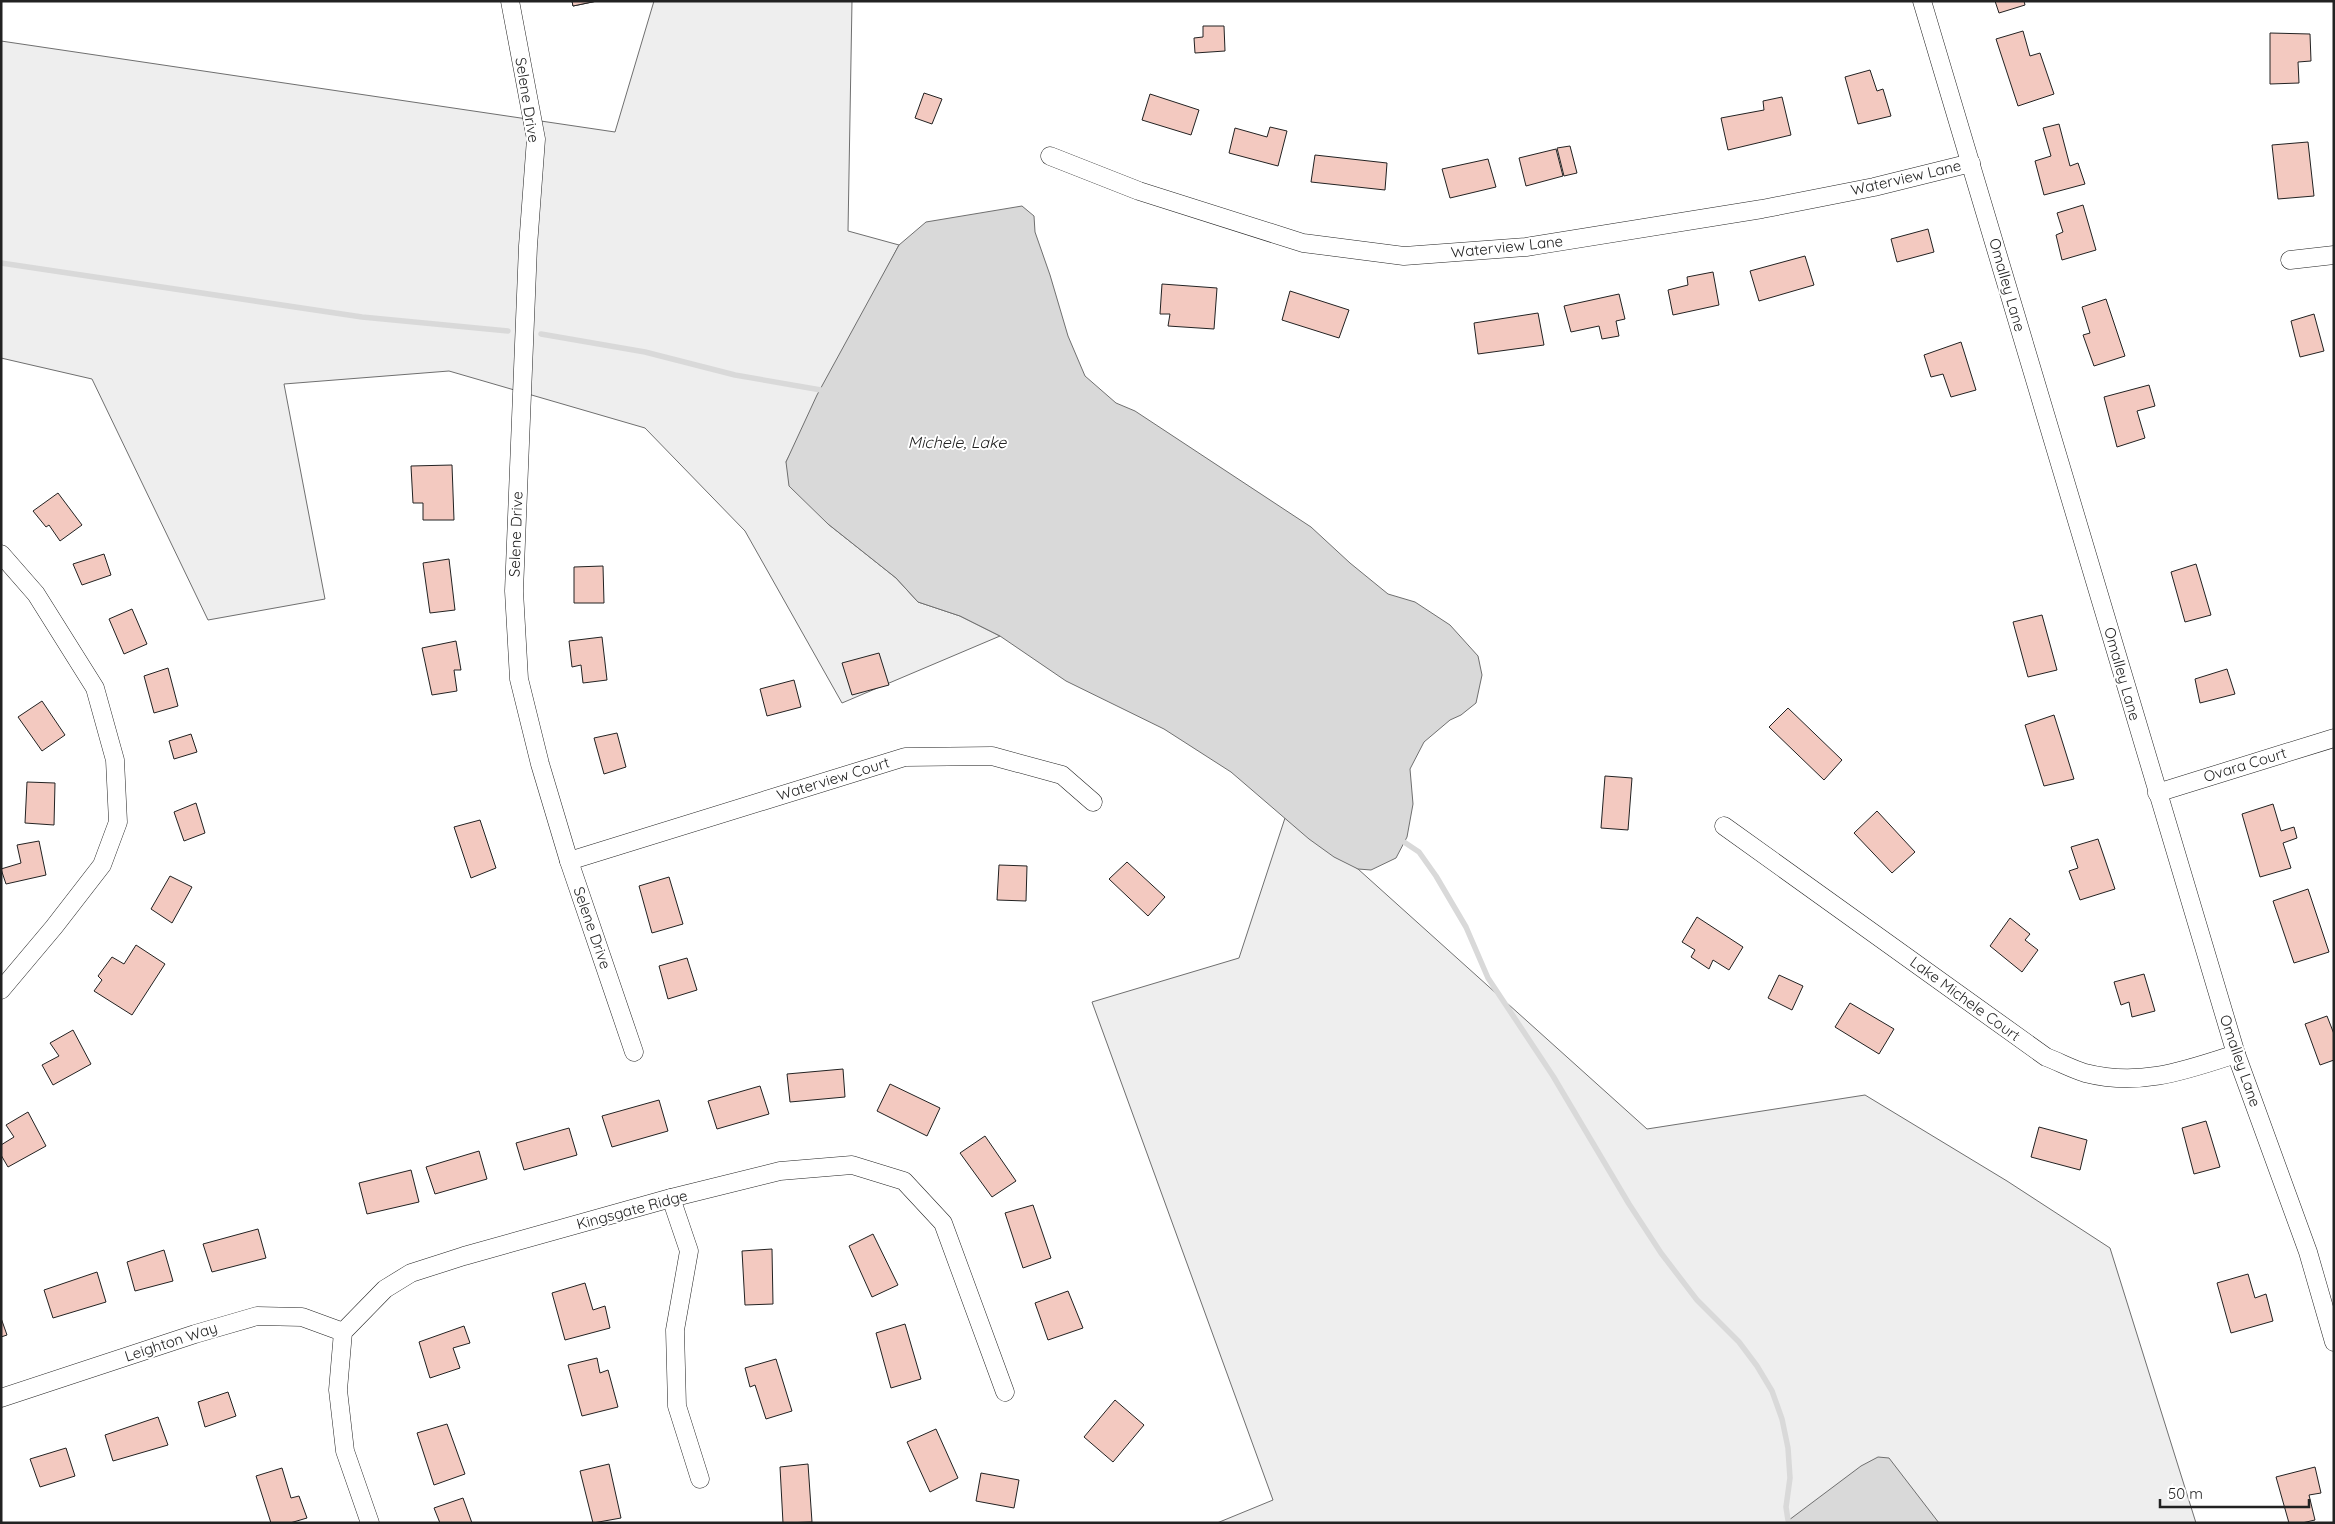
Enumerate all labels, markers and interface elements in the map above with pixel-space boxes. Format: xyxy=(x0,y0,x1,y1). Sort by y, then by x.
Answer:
street label: Selene Drive xyxy=(511,56,544,144)
street label: Waterview Lane xyxy=(1849,156,1963,199)
street label: Waterview Lane xyxy=(1450,231,1564,262)
street label: Omalley Lane xyxy=(1985,236,2030,334)
water label: Michele, Lake xyxy=(908,432,1007,452)
street label: Selene Drive xyxy=(505,491,526,577)
street label: Omalley Lane xyxy=(2100,625,2145,723)
street label: Ovara Court xyxy=(2201,743,2289,786)
street label: Waterview Court xyxy=(774,752,891,805)
street label: Selene Drive xyxy=(569,884,615,972)
street label: Lake Michele Court xyxy=(1906,952,2024,1045)
street label: Omalley Lane xyxy=(2216,1012,2265,1109)
street label: Kingsgate Ridge xyxy=(574,1186,689,1233)
street label: Leighton Way xyxy=(122,1318,220,1365)
scale bar xyxy=(2160,1476,2309,1508)
text: 50 m xyxy=(2168,1484,2203,1503)

